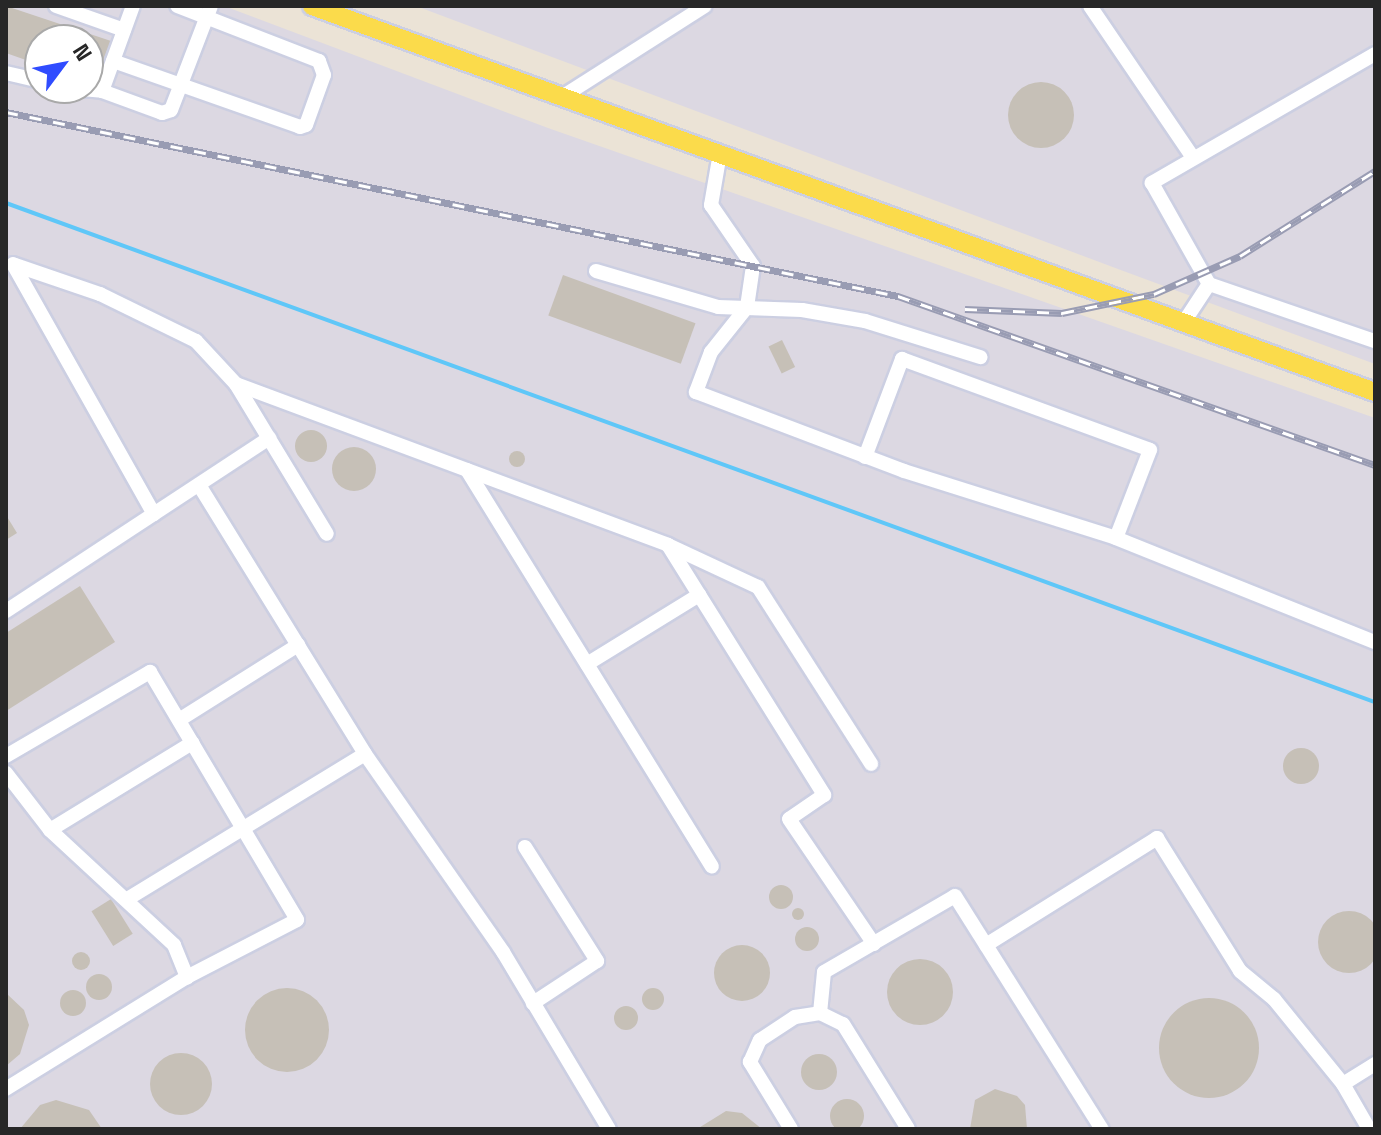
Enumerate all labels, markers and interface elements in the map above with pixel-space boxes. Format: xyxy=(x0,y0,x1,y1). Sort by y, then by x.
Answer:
north arrow xyxy=(24,24,104,104)
text: N xyxy=(67,39,98,66)

